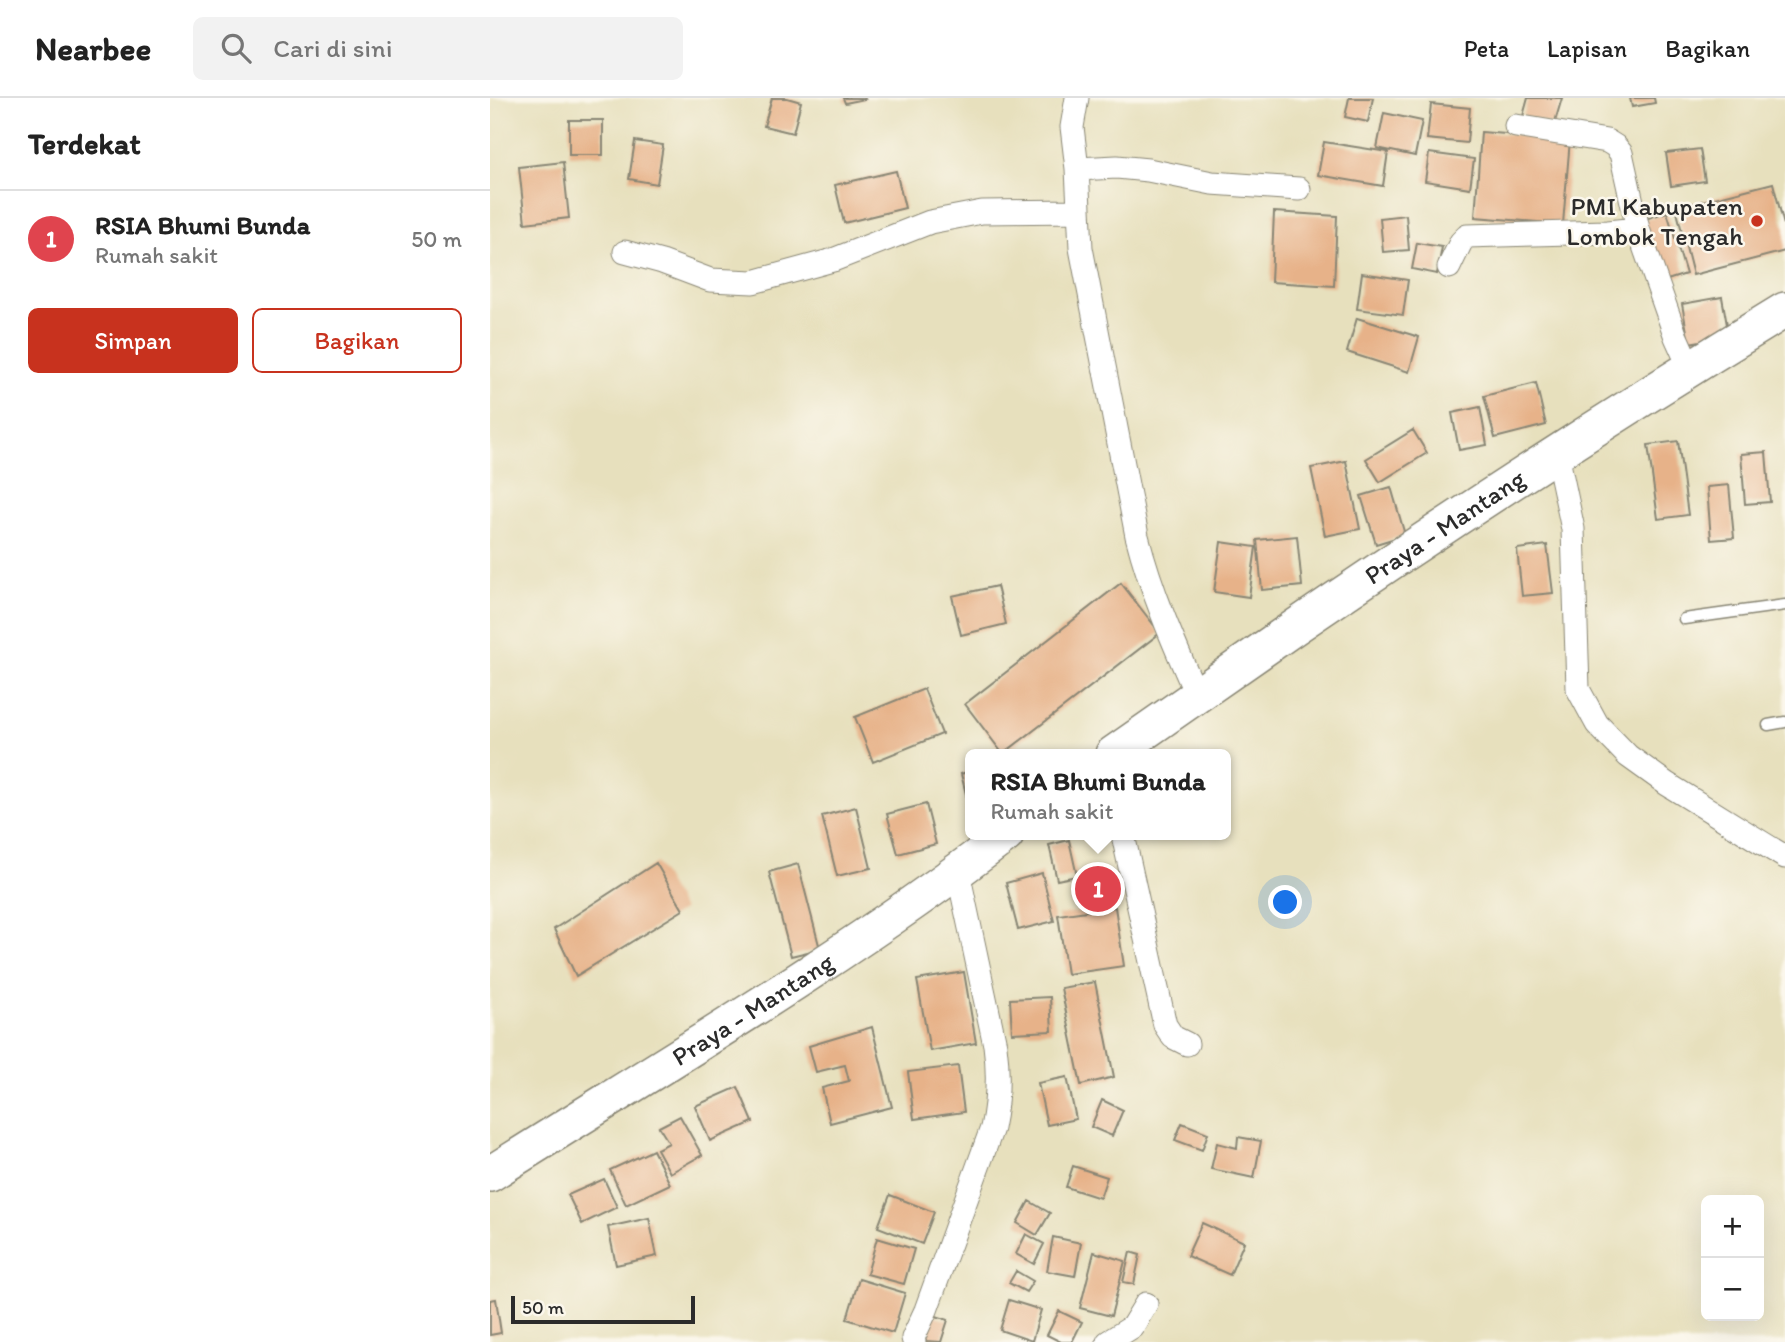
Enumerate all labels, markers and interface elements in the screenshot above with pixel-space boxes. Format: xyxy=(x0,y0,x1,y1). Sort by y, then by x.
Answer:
search box xyxy=(193,17,683,80)
text: Nearbee xyxy=(35,29,151,68)
icon: search xyxy=(217,29,255,67)
text: Cari di sini xyxy=(273,32,392,64)
text: Peta xyxy=(1464,34,1509,63)
text: Lapisan xyxy=(1547,34,1627,63)
text: Bagikan xyxy=(1665,34,1750,63)
text: Terdekat xyxy=(28,125,141,162)
place label: PMI Kabupaten Lombok Tengah xyxy=(1566,190,1743,252)
text: RSIA Bhumi Bunda xyxy=(95,209,310,241)
marker: PMI Kabupaten Lombok Tengah xyxy=(1749,213,1765,229)
text: 1 xyxy=(46,225,56,253)
text: 50 m xyxy=(411,225,462,253)
text: Rumah sakit xyxy=(95,241,218,269)
button: Simpan xyxy=(28,308,238,373)
button: Bagikan xyxy=(252,308,462,373)
street label: Praya - Mantang xyxy=(1358,462,1531,591)
popup xyxy=(965,749,1231,840)
text: RSIA Bhumi Bunda xyxy=(990,765,1206,797)
text: Rumah sakit xyxy=(990,797,1113,825)
pin: 1 xyxy=(1075,863,1121,915)
your location xyxy=(1268,885,1302,919)
street label: Praya - Mantang xyxy=(666,945,840,1073)
map controls xyxy=(1701,1195,1764,1321)
button: + xyxy=(1701,1195,1764,1258)
button: − xyxy=(1701,1258,1764,1321)
scale bar xyxy=(511,1293,695,1325)
text: 50 m xyxy=(522,1296,564,1319)

